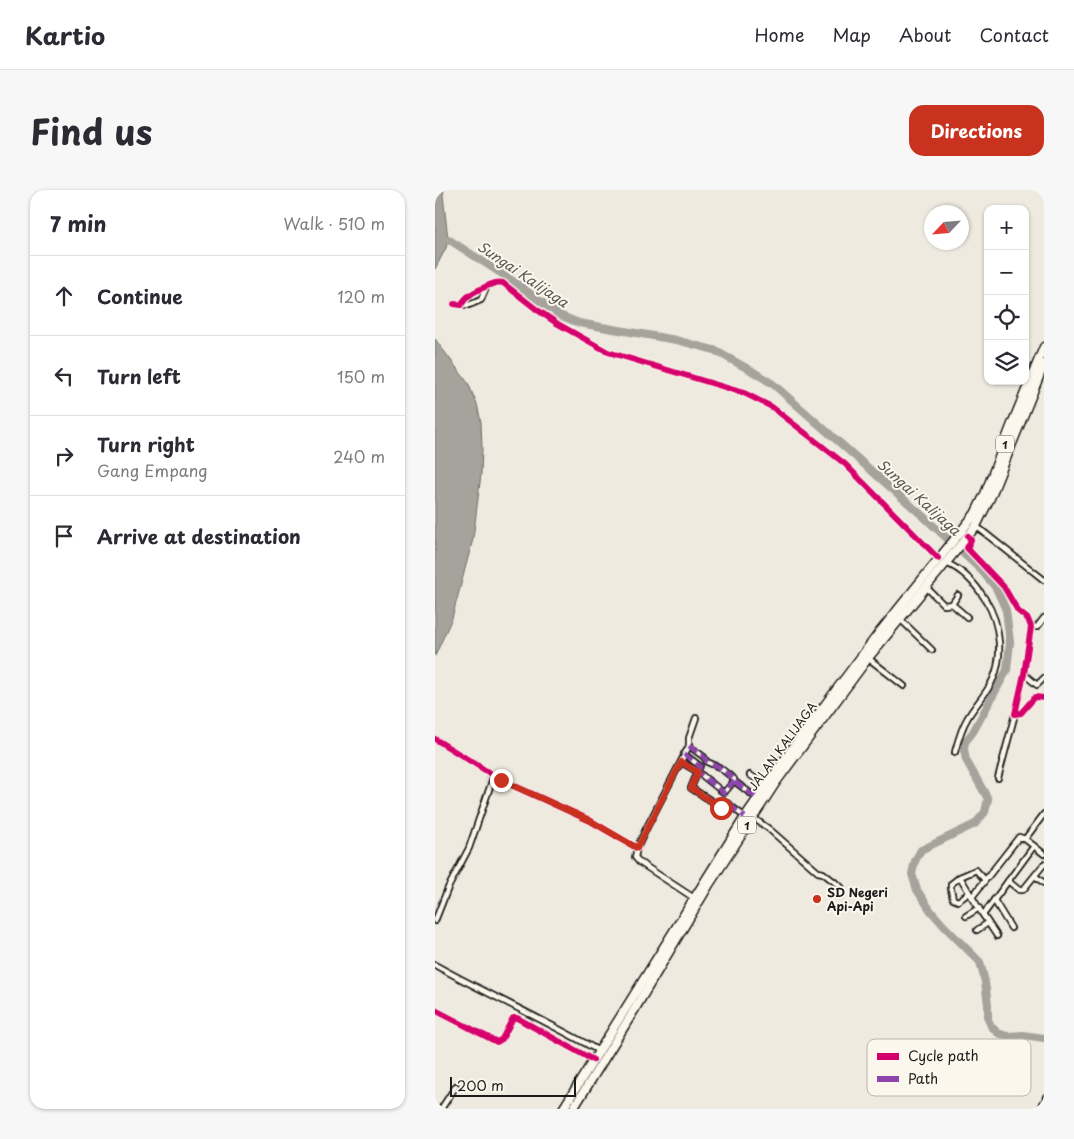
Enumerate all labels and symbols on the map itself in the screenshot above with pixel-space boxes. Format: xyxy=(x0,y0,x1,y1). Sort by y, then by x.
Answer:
north arrow xyxy=(924,205,969,250)
water label: Sungai Kalijaga xyxy=(473,236,574,313)
road number: 1 xyxy=(996,435,1014,452)
water label: Sungai Kalijaga xyxy=(873,454,966,541)
street label: JALAN KALIJAGA xyxy=(744,698,820,794)
route end xyxy=(490,769,513,792)
route start xyxy=(710,797,733,820)
road number: 1 xyxy=(738,816,756,834)
place label: SD Negeri Api-Api xyxy=(827,883,888,915)
marker: SD Negeri Api-Api xyxy=(811,893,823,905)
legend xyxy=(867,1039,1031,1096)
text: Cycle path xyxy=(908,1045,979,1066)
text: Path xyxy=(908,1068,938,1089)
scale bar xyxy=(450,1074,576,1097)

